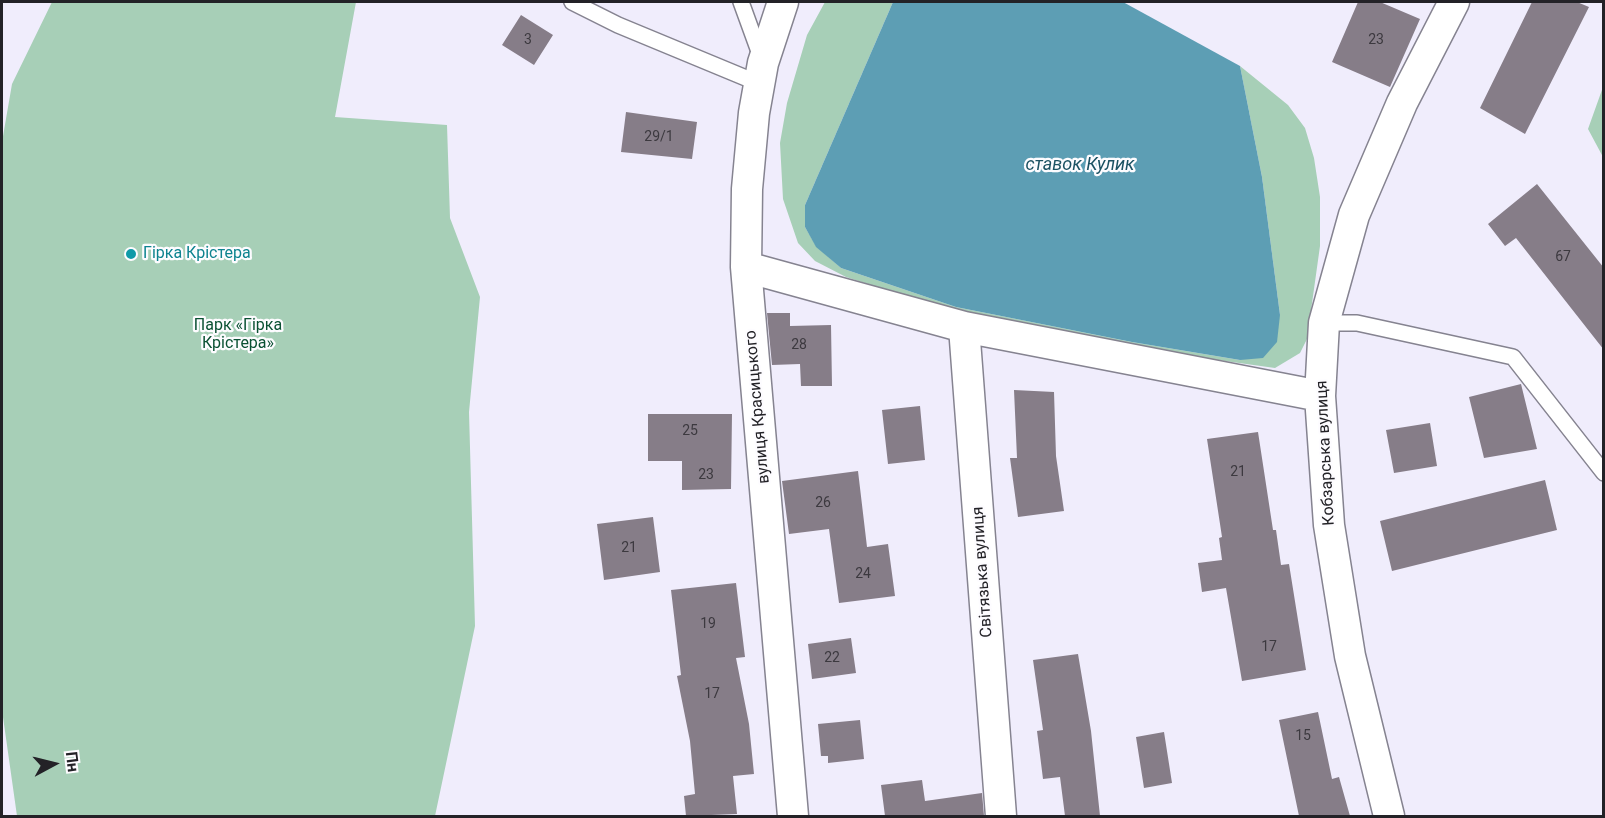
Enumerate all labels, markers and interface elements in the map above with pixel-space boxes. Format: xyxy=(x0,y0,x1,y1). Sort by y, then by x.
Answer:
house number: 3 xyxy=(524,32,532,48)
house number: 23 xyxy=(1368,32,1384,48)
house number: 29/1 xyxy=(644,129,674,145)
water label: ставок Кулик xyxy=(1025,154,1135,176)
place label: Гірка Крістера xyxy=(143,244,251,264)
marker: Гірка Крістера xyxy=(124,247,138,261)
house number: 67 xyxy=(1555,249,1571,265)
park label: Парк «Гірка Крістера» xyxy=(194,316,282,354)
street label: вулиця Красицького xyxy=(742,329,774,485)
house number: 28 xyxy=(791,337,807,353)
street label: Кобзарська вулиця xyxy=(1313,380,1339,526)
house number: 25 xyxy=(682,423,698,439)
house number: 21 xyxy=(1230,464,1246,480)
house number: 23 xyxy=(698,467,714,483)
house number: 26 xyxy=(815,495,831,511)
street label: Світязька вулиця xyxy=(969,506,997,638)
house number: 21 xyxy=(621,540,637,556)
house number: 24 xyxy=(855,566,871,582)
house number: 19 xyxy=(700,616,716,632)
house number: 17 xyxy=(1261,639,1277,655)
house number: 22 xyxy=(824,650,840,666)
house number: 17 xyxy=(704,686,720,702)
house number: 15 xyxy=(1295,728,1311,744)
north arrow xyxy=(24,734,84,794)
text: Пн xyxy=(62,750,83,773)

